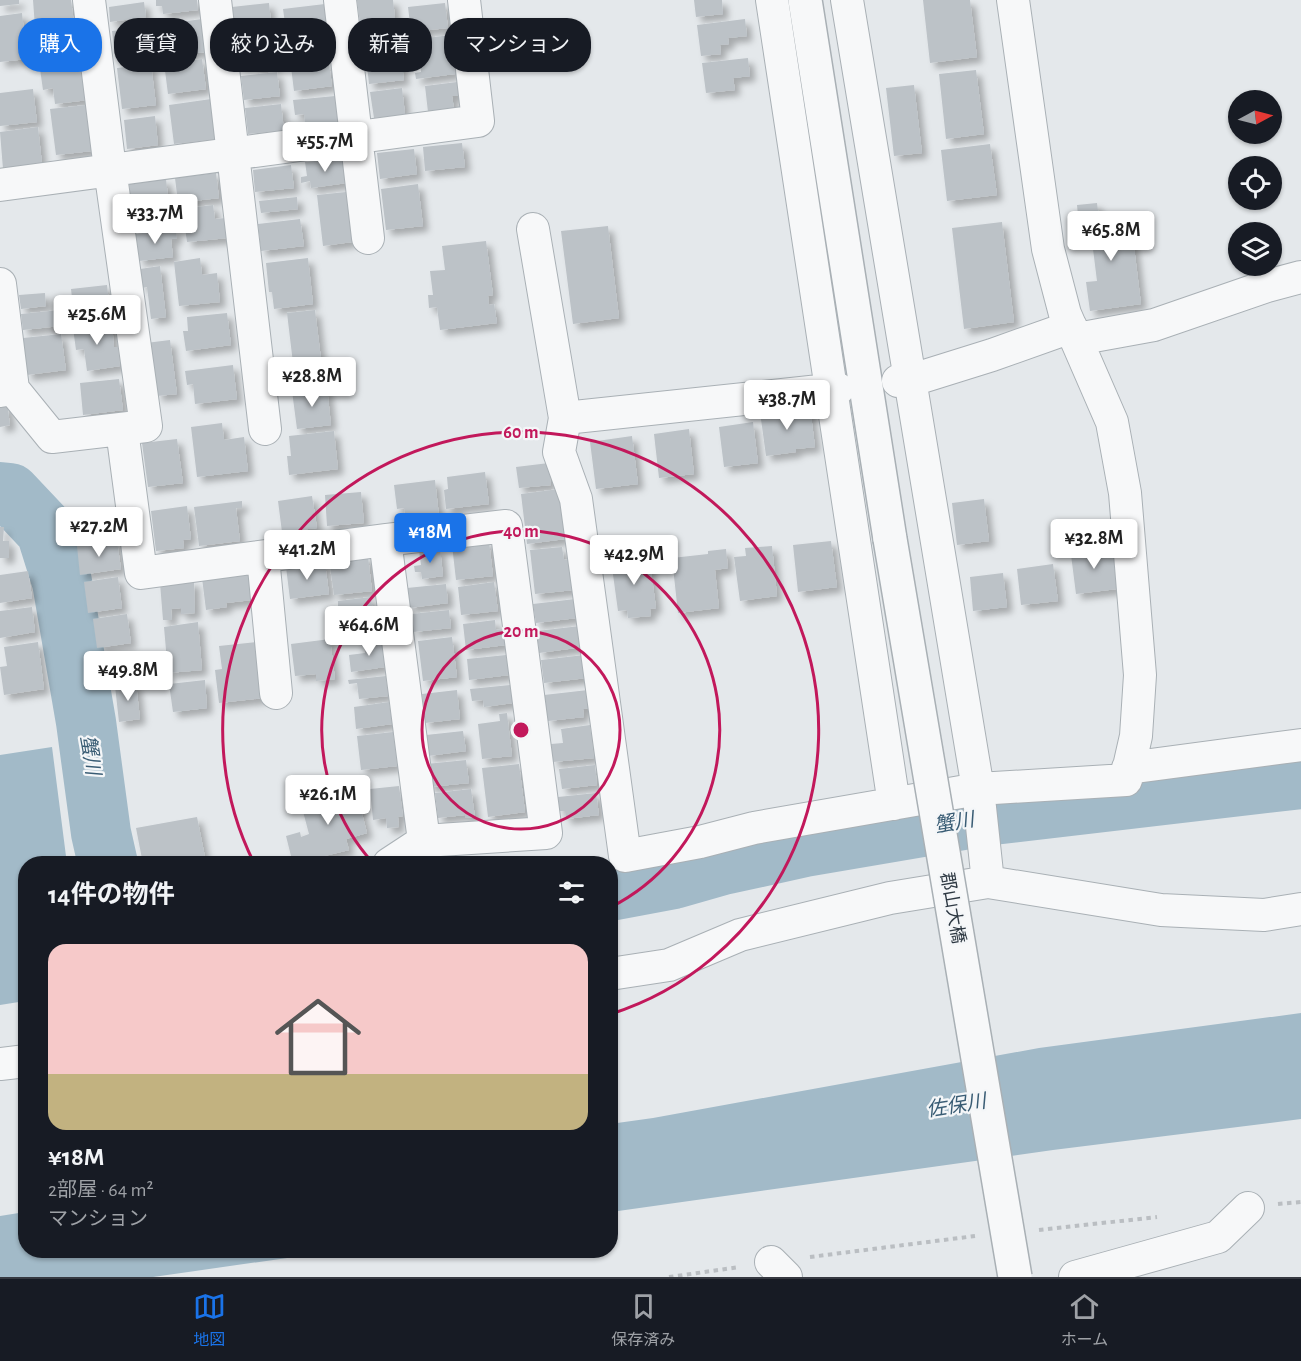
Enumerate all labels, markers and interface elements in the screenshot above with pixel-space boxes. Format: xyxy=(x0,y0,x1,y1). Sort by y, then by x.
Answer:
chip: 購入 xyxy=(18,18,102,72)
chip: 賃貸 xyxy=(114,18,198,72)
chip: 絞り込み xyxy=(210,18,336,72)
chip: 新着 xyxy=(348,18,432,72)
chip: マンション xyxy=(444,18,591,72)
north arrow xyxy=(1228,90,1282,144)
map controls xyxy=(1228,90,1282,276)
pin: ¥55.7M xyxy=(276,122,374,173)
text: ¥55.7M xyxy=(297,131,353,151)
button: locate xyxy=(1228,156,1282,210)
pin: ¥33.7M xyxy=(106,194,204,245)
text: ¥33.7M xyxy=(127,203,183,223)
pin: ¥65.8M xyxy=(1062,211,1160,262)
text: ¥65.8M xyxy=(1081,220,1141,240)
button: layers xyxy=(1228,222,1282,276)
pin: ¥25.6M xyxy=(48,295,146,346)
text: ¥25.6M xyxy=(68,304,126,324)
pin: ¥28.8M xyxy=(263,357,361,408)
text: ¥28.8M xyxy=(282,366,342,386)
pin: ¥38.7M xyxy=(738,380,836,431)
text: ¥38.7M xyxy=(758,389,816,409)
text: 60 m xyxy=(503,424,539,442)
pin: ¥27.2M xyxy=(50,507,148,558)
pin: ¥18M xyxy=(394,513,466,564)
text: ¥27.2M xyxy=(70,516,128,536)
pin: ¥32.8M xyxy=(1045,519,1143,570)
text: ¥18M xyxy=(408,522,452,542)
text: 40 m xyxy=(503,523,539,541)
text: ¥32.8M xyxy=(1065,528,1123,548)
pin: ¥41.2M xyxy=(258,530,356,581)
pin: ¥42.9M xyxy=(585,535,683,586)
text: ¥41.2M xyxy=(278,539,336,559)
text: ¥42.9M xyxy=(604,544,664,564)
pin: ¥64.6M xyxy=(320,606,418,657)
text: ¥64.6M xyxy=(339,615,399,635)
text: 20 m xyxy=(503,623,539,641)
pin: ¥49.8M xyxy=(79,651,177,702)
text: ¥49.8M xyxy=(98,660,158,680)
centre of rings xyxy=(511,720,531,740)
water label: 蟹川 xyxy=(77,734,104,778)
pin: ¥26.1M xyxy=(279,775,377,826)
text: ¥26.1M xyxy=(299,784,357,804)
water label: 蟹川 xyxy=(933,808,978,836)
street label: 郡山大橋 xyxy=(937,871,968,945)
icon: filters xyxy=(555,876,588,909)
text: 14件の物件 xyxy=(48,882,174,908)
icon: home xyxy=(264,983,372,1091)
water label: 佐保川 xyxy=(925,1090,989,1121)
text: ¥18M xyxy=(48,1144,105,1170)
text: 2部屋 · 64 m² xyxy=(48,1180,154,1200)
text: マンション xyxy=(48,1209,148,1229)
tab: 地図 xyxy=(193,1290,226,1350)
tab: 保存済み xyxy=(611,1290,675,1350)
tab: ホーム xyxy=(1061,1290,1108,1350)

